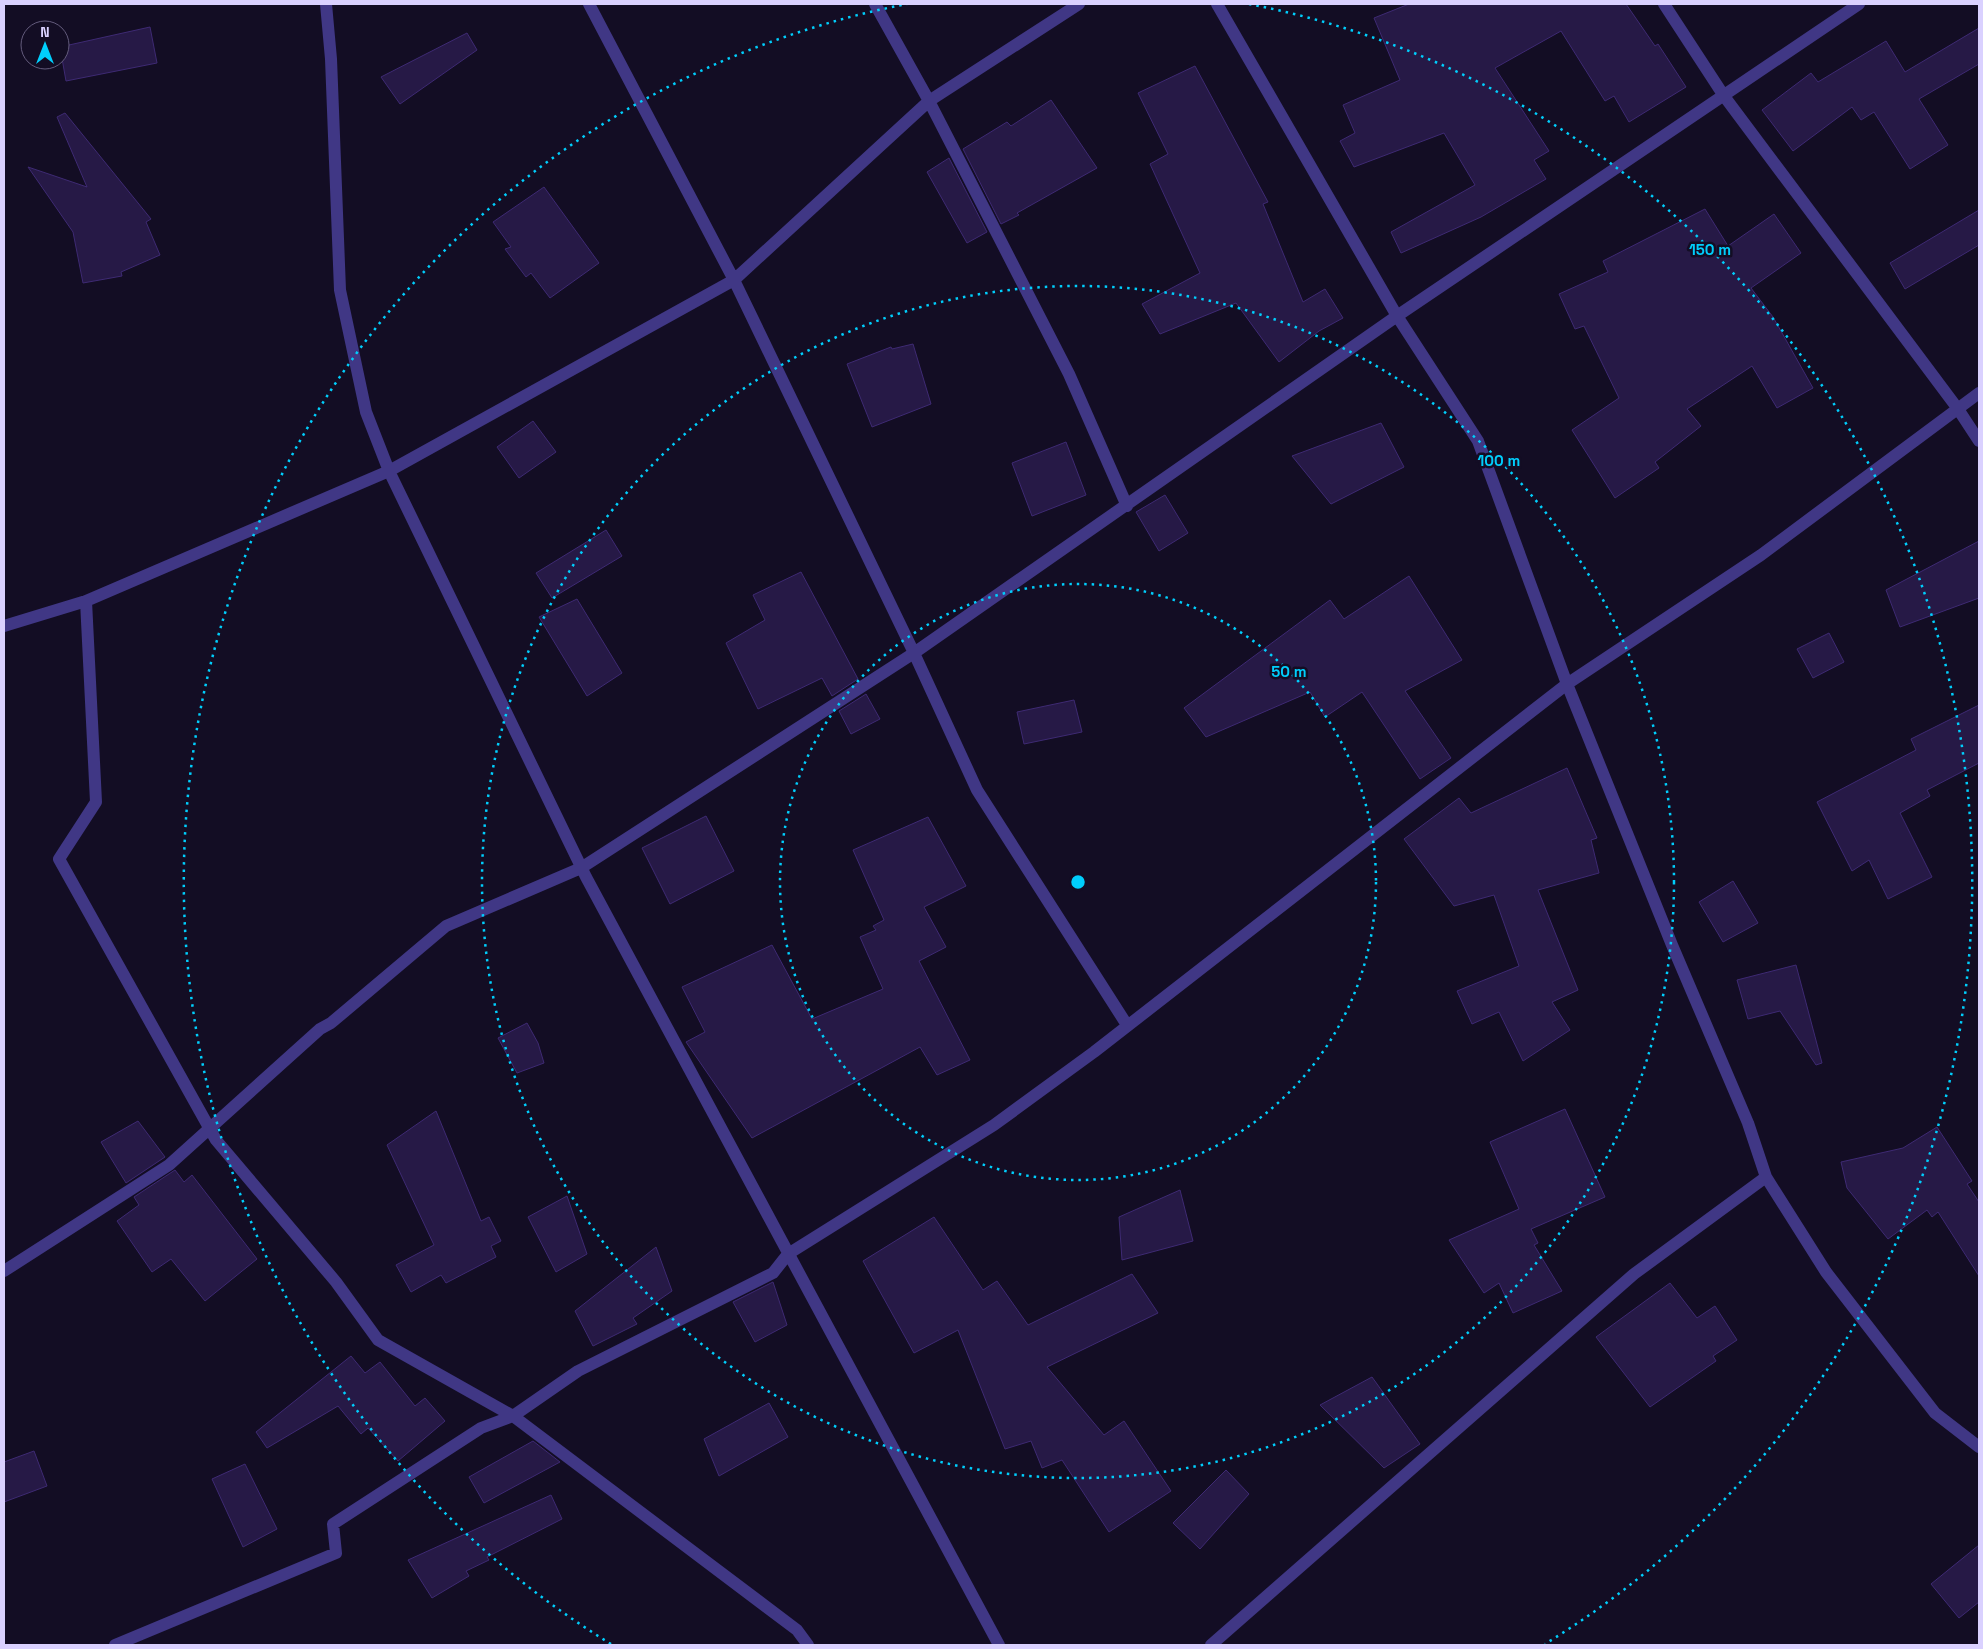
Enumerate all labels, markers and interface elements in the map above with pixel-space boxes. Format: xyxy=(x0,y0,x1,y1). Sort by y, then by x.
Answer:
north arrow xyxy=(20,20,70,70)
text: N xyxy=(40,23,50,41)
text: 150 m xyxy=(1689,240,1731,259)
text: 100 m xyxy=(1478,451,1520,470)
text: 50 m xyxy=(1271,662,1307,681)
centre of rings xyxy=(1069,873,1087,891)

